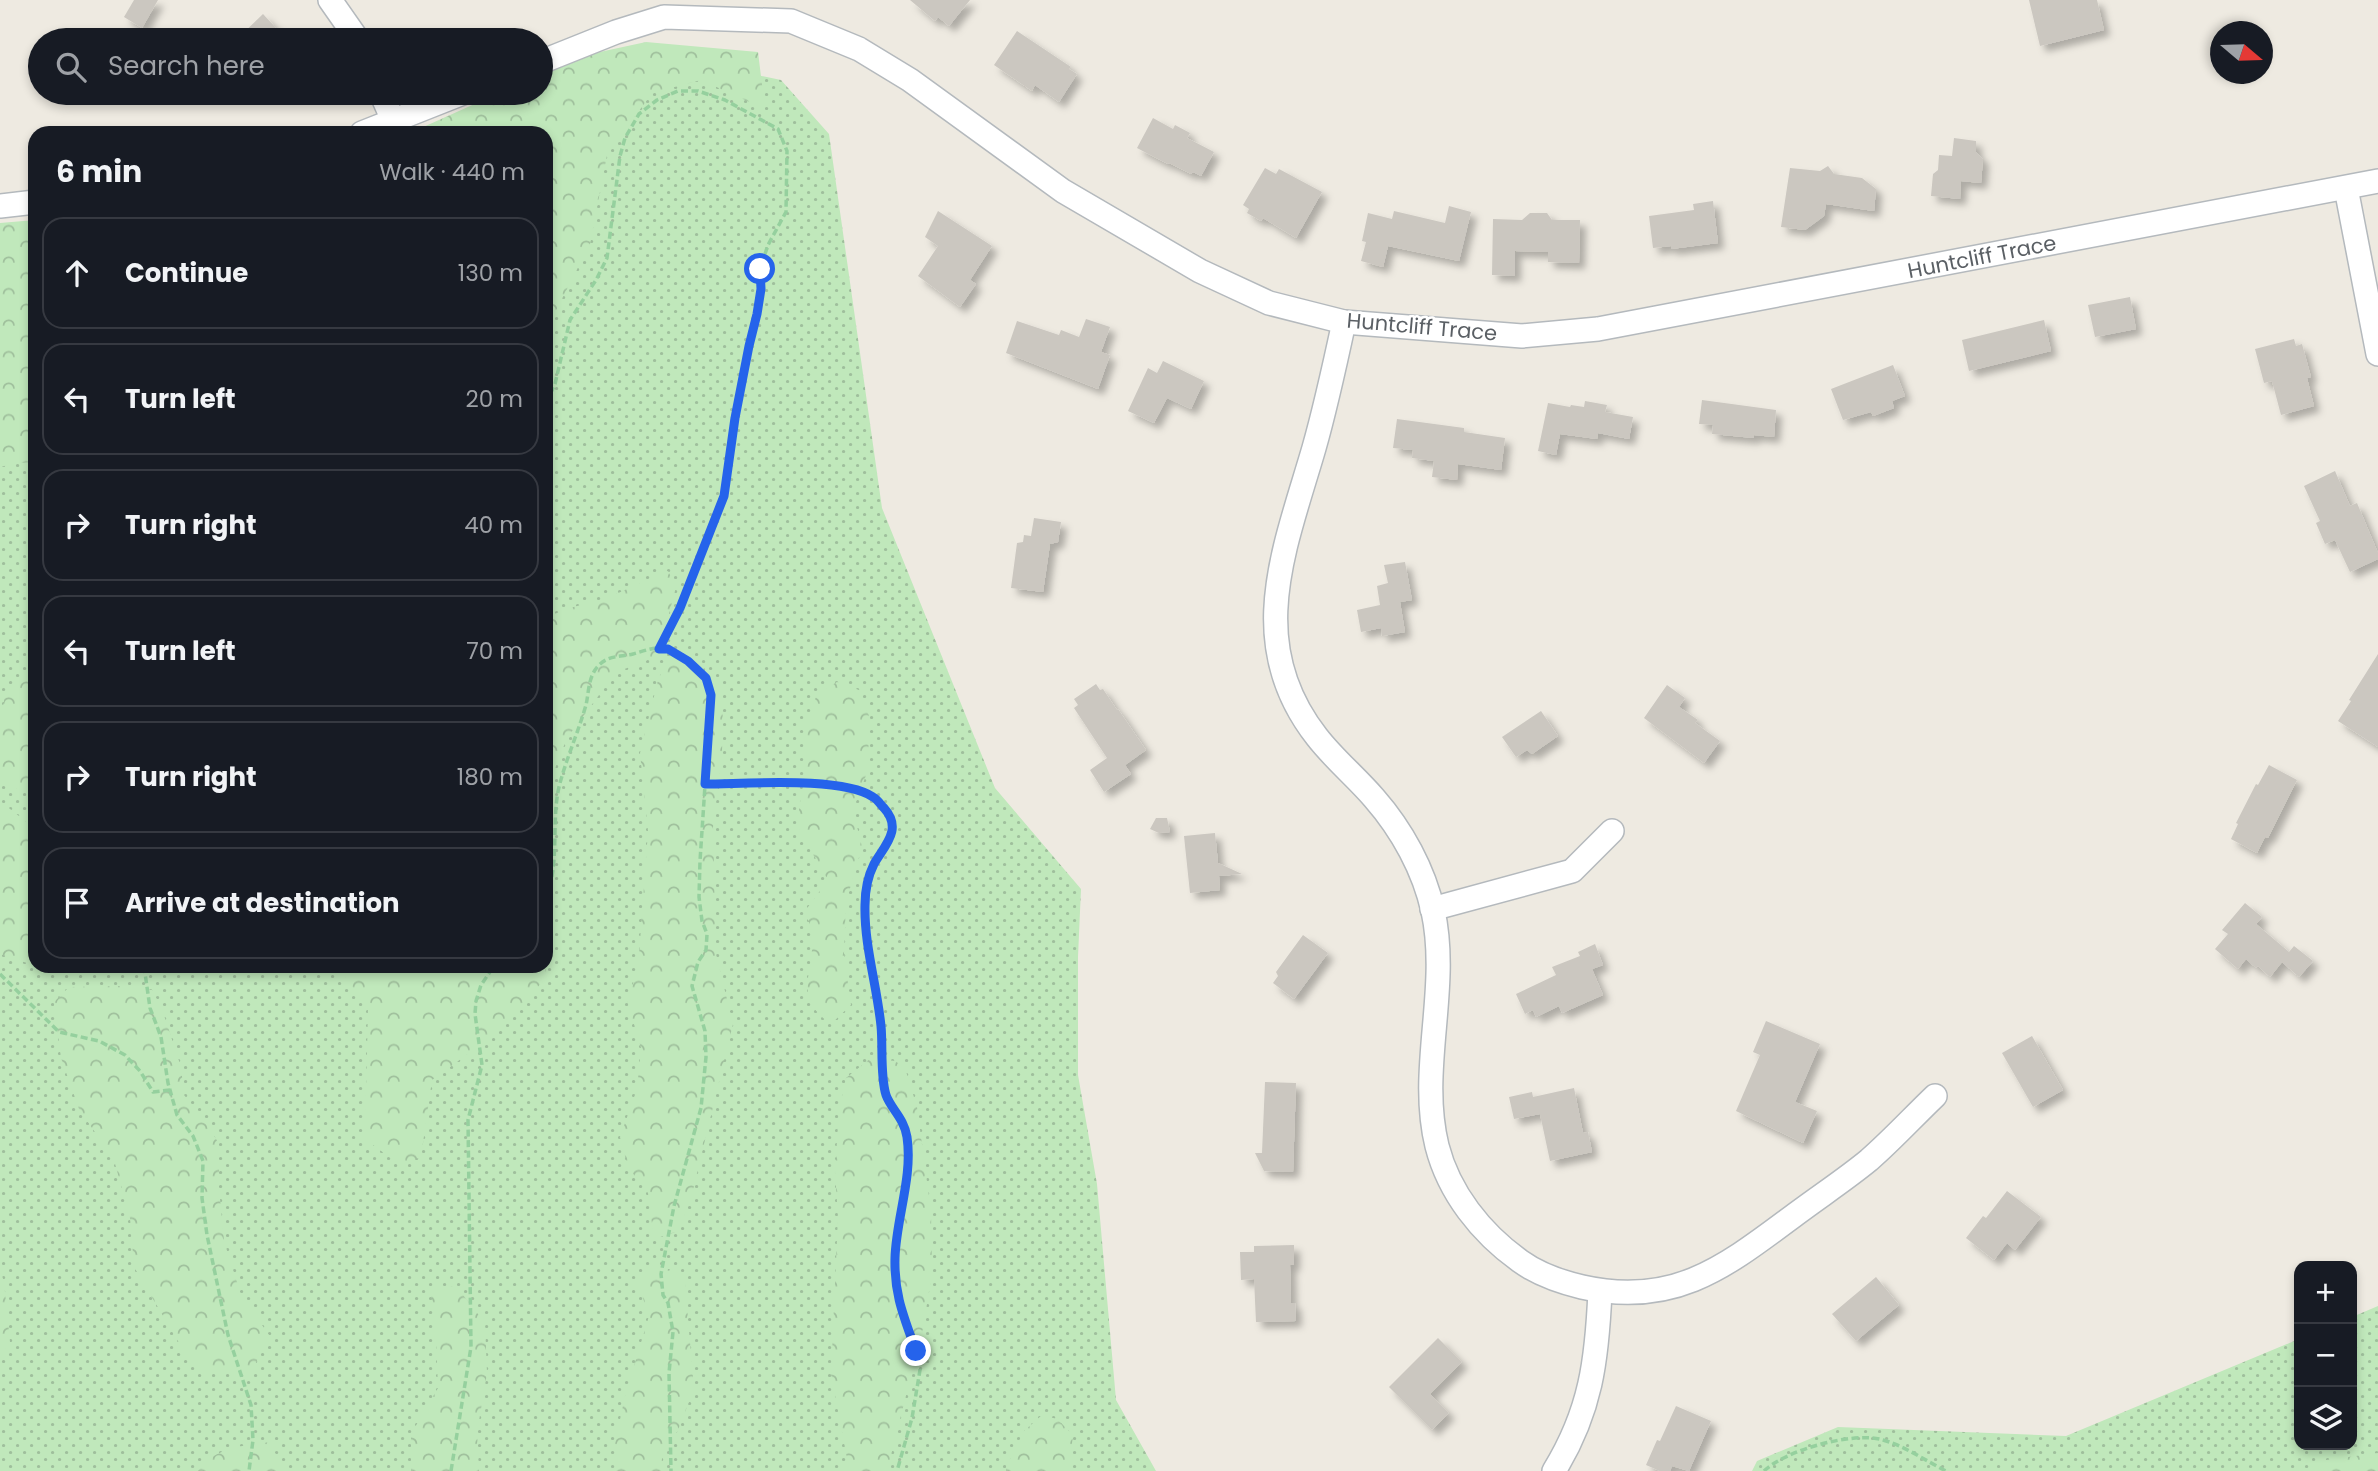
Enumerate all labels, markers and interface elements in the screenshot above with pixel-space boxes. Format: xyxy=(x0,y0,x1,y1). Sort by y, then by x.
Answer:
north arrow xyxy=(2210,21,2273,84)
search box xyxy=(28,28,553,105)
icon: search xyxy=(52,48,90,86)
text: Search here xyxy=(108,48,265,84)
text: 6 min xyxy=(56,150,142,193)
text: Walk · 440 m xyxy=(379,156,525,188)
street label: Huntcliff Trace xyxy=(1905,228,2059,285)
route start xyxy=(744,253,775,284)
icon: ahead xyxy=(58,254,96,292)
text: Continue xyxy=(125,255,248,291)
text: 130 m xyxy=(458,257,523,289)
street label: Huntcliff Trace xyxy=(1346,305,1498,348)
icon: left xyxy=(58,380,96,418)
text: Turn left xyxy=(125,381,236,417)
text: 20 m xyxy=(465,383,523,415)
icon: right xyxy=(58,506,96,544)
text: Turn right xyxy=(125,507,257,543)
text: 40 m xyxy=(464,509,523,541)
icon: left xyxy=(58,632,96,670)
text: Turn left xyxy=(125,633,236,669)
text: 70 m xyxy=(466,635,523,667)
icon: right xyxy=(58,758,96,796)
text: Turn right xyxy=(125,759,257,795)
text: 180 m xyxy=(457,761,523,793)
icon: arrive xyxy=(58,884,96,922)
text: Arrive at destination xyxy=(125,885,400,921)
map controls xyxy=(2294,1261,2357,1450)
button: + xyxy=(2294,1261,2357,1324)
button: − xyxy=(2294,1324,2357,1387)
route end xyxy=(900,1335,931,1366)
button: layers xyxy=(2294,1387,2357,1450)

